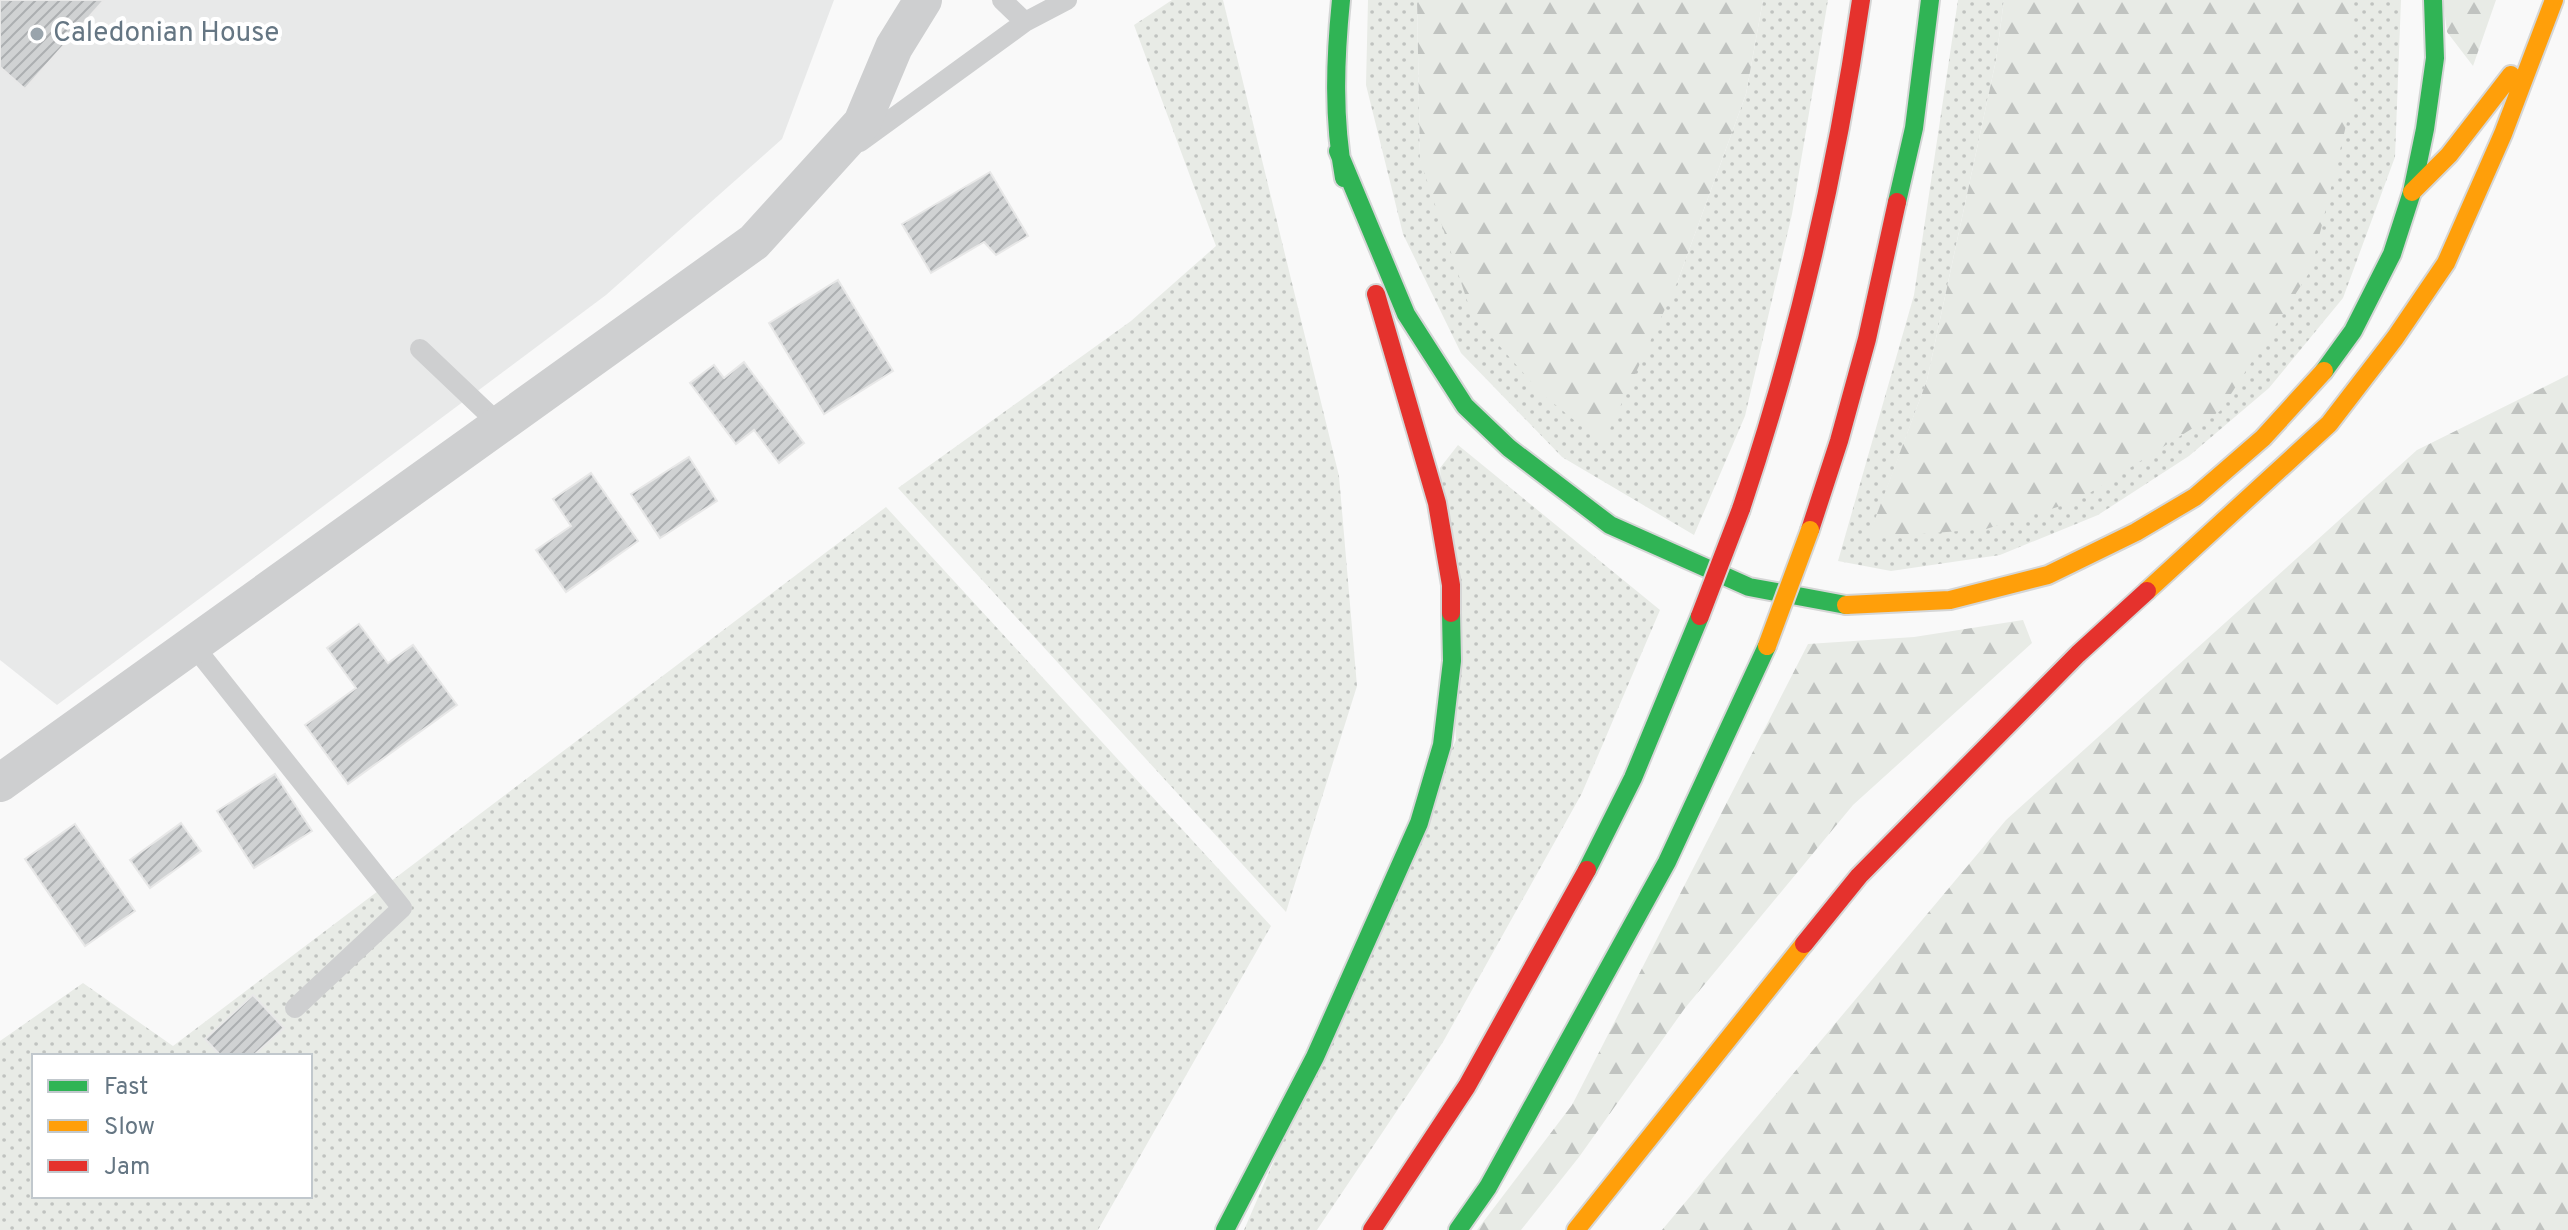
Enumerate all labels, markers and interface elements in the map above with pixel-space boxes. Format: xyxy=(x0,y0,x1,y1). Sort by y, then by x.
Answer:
place label: Caledonian House xyxy=(53,16,279,52)
marker: Caledonian House xyxy=(28,25,46,43)
legend xyxy=(32,1054,312,1198)
text: Fast xyxy=(104,1073,148,1103)
text: Slow xyxy=(104,1113,155,1143)
text: Jam xyxy=(104,1153,150,1183)

